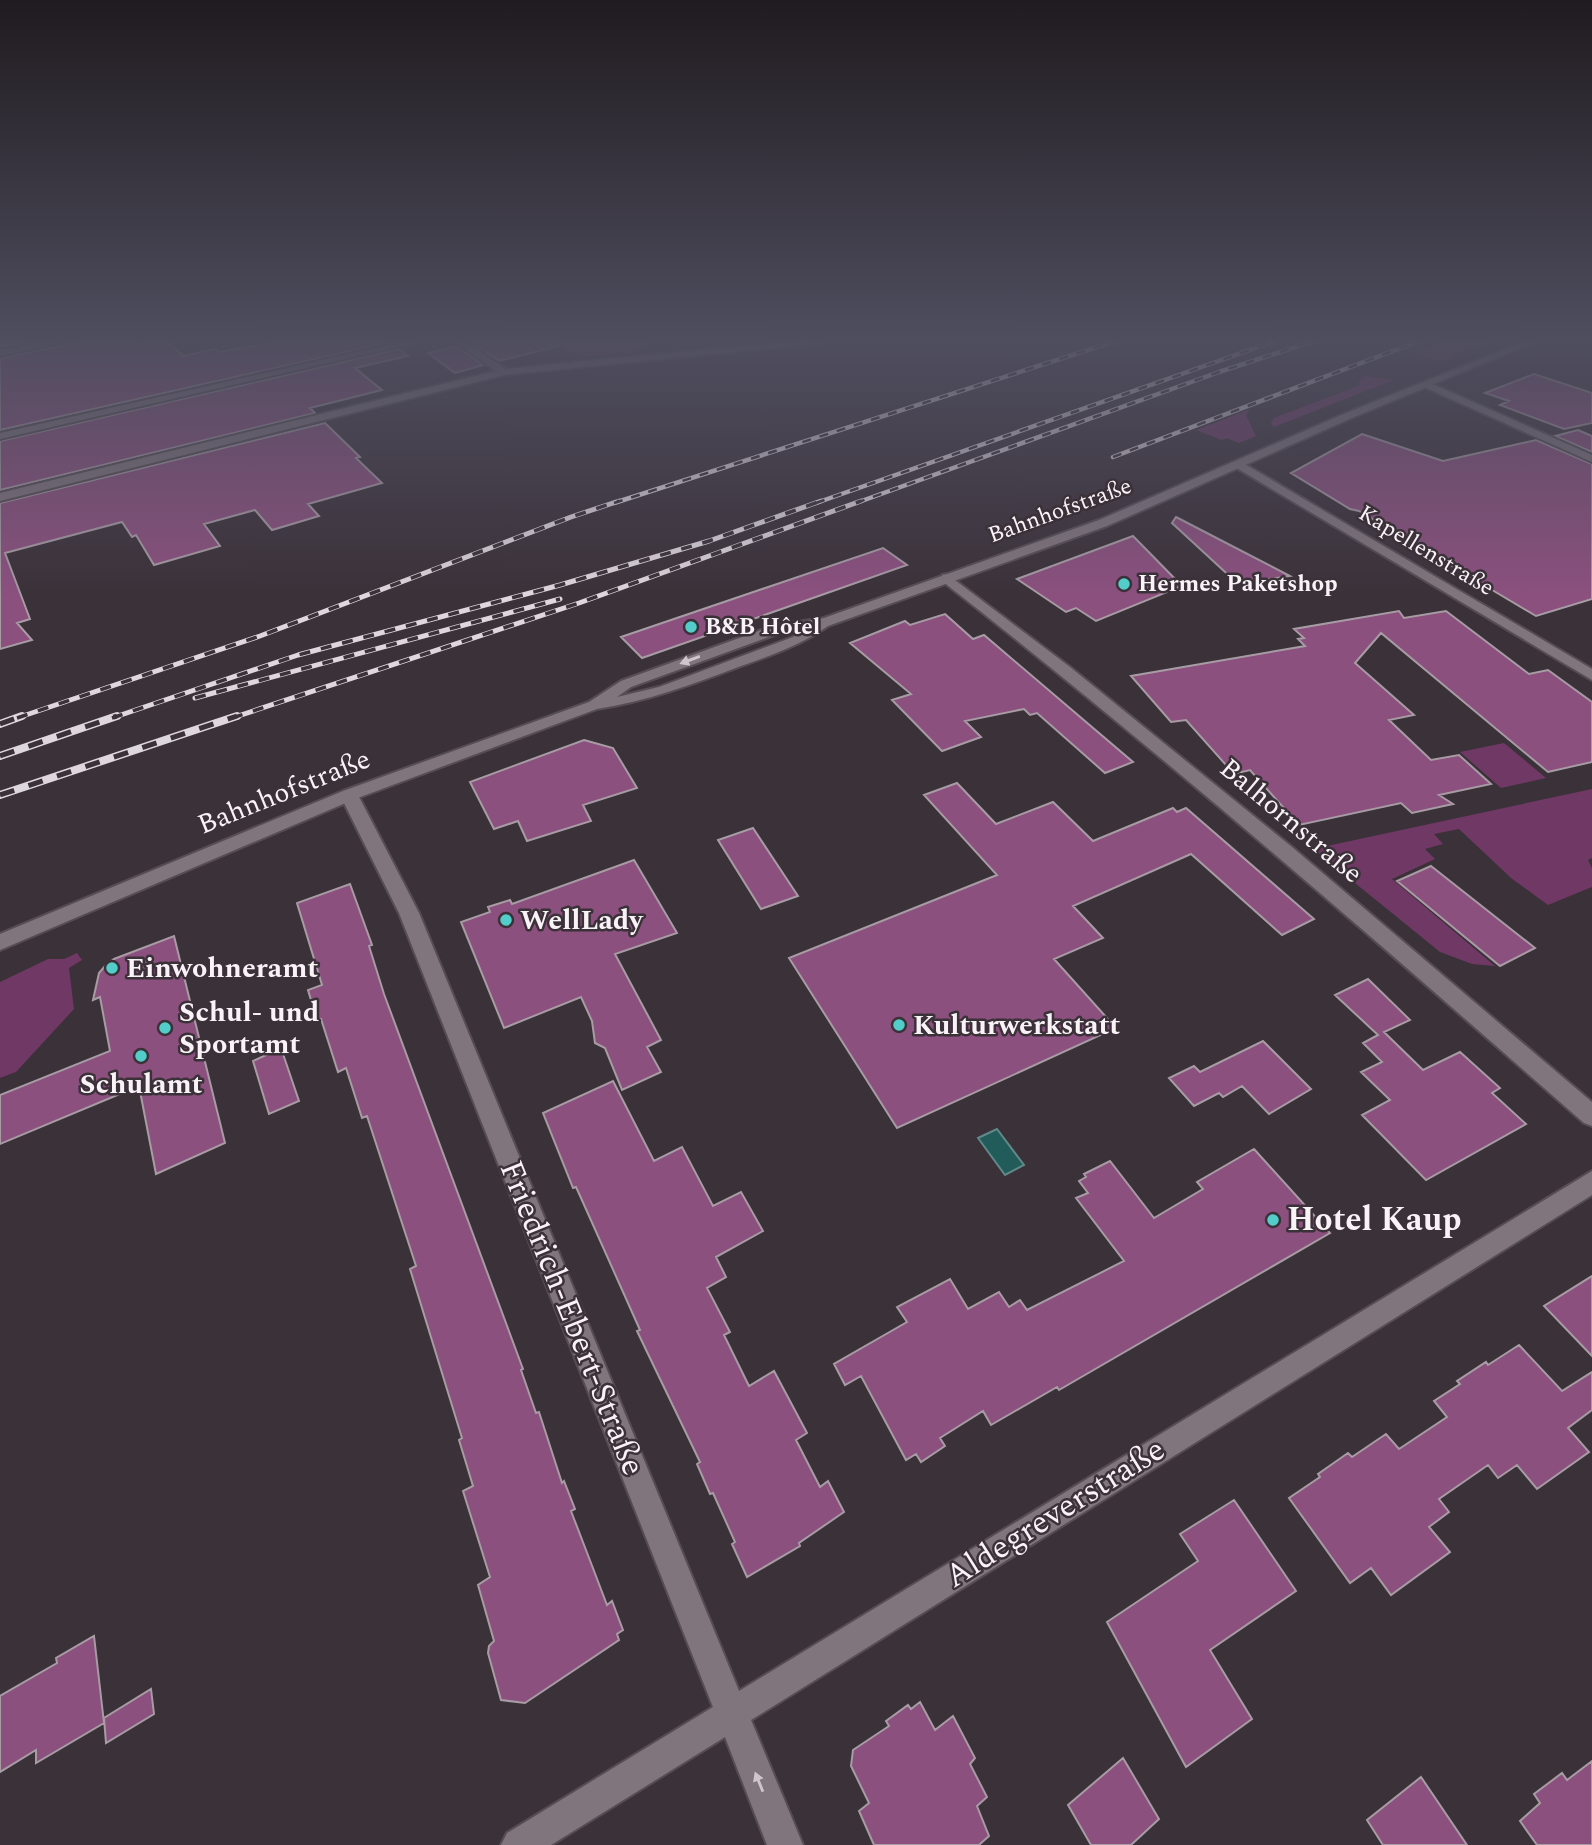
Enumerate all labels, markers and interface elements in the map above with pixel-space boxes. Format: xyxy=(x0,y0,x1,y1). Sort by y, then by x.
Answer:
street label: Bahnhofstraße xyxy=(983,469,1137,553)
street label: Kapellenstraße xyxy=(1351,497,1501,605)
place label: Hermes Paketshop xyxy=(1138,567,1338,602)
marker: Hermes Paketshop xyxy=(1116,576,1132,592)
place label: B&B Hôtel xyxy=(705,610,820,645)
marker: B&B Hôtel xyxy=(683,619,699,635)
one-way arrow xyxy=(679,655,700,666)
street label: Bahnhofstraße xyxy=(191,738,377,846)
street label: Balhornstraße xyxy=(1210,748,1372,894)
place label: WellLady xyxy=(520,899,644,942)
marker: WellLady xyxy=(498,912,514,928)
place label: Einwohneramt xyxy=(126,947,318,990)
marker: Einwohneramt xyxy=(104,960,120,976)
place label: Schul- und Sportamt xyxy=(179,991,319,1066)
place label: Kulturwerkstatt xyxy=(913,1004,1121,1047)
marker: Kulturwerkstatt xyxy=(891,1017,907,1033)
marker: Schul- und Sportamt xyxy=(157,1020,173,1036)
marker: Schulamt xyxy=(133,1048,149,1064)
place label: Schulamt xyxy=(79,1063,203,1106)
street label: Friedrich-Ebert-Straße xyxy=(486,1153,658,1483)
place label: Hotel Kaup xyxy=(1287,1195,1462,1245)
marker: Hotel Kaup xyxy=(1265,1212,1281,1228)
street label: Aldegreverstraße xyxy=(935,1425,1175,1601)
one-way arrow xyxy=(754,1771,765,1792)

